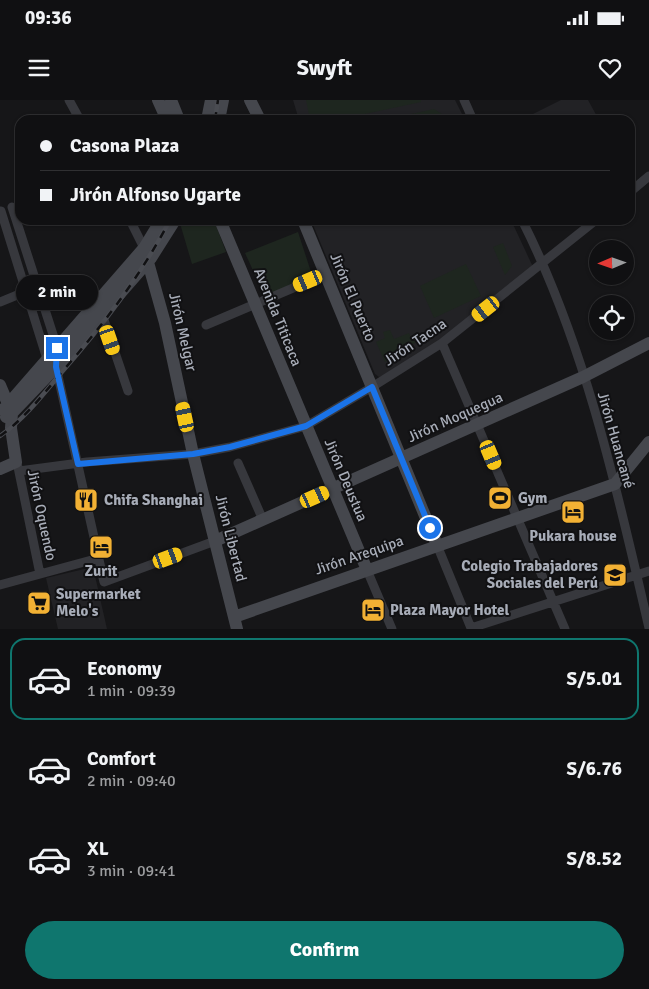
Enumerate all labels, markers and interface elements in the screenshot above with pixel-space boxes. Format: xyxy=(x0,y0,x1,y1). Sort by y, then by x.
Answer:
text: 09:36 xyxy=(25,6,72,30)
icon: menu xyxy=(25,54,53,82)
text: Swyft xyxy=(297,54,352,81)
icon: heart xyxy=(596,54,624,82)
text: Casona Plaza xyxy=(70,134,179,158)
text: Jirón Alfonso Ugarte xyxy=(70,183,241,207)
north arrow xyxy=(589,240,634,285)
map controls xyxy=(589,240,634,340)
street label: Jirón El Puerto xyxy=(326,250,380,344)
street label: Avenida Titicaca xyxy=(250,265,306,369)
car xyxy=(291,268,324,294)
callout: 2 min xyxy=(16,276,98,310)
text: 2 min xyxy=(38,282,76,302)
street label: Jirón Melgar xyxy=(165,291,201,374)
car xyxy=(469,294,502,324)
button: locate xyxy=(589,295,634,340)
street label: Jirón Tacna xyxy=(380,314,450,370)
car xyxy=(98,323,121,357)
route end xyxy=(46,337,68,359)
street label: Jirón Moquegua xyxy=(404,388,506,446)
street label: Jirón Huancané xyxy=(594,390,638,490)
car xyxy=(174,401,195,433)
street label: Jirón Deustua xyxy=(320,436,372,524)
car xyxy=(478,438,503,472)
street label: Jirón Oquendo xyxy=(24,468,60,562)
car xyxy=(298,484,331,510)
sports icon: Gym xyxy=(487,485,513,511)
restaurant icon: Chifa Shanghai xyxy=(73,487,99,513)
place label: Gym xyxy=(518,489,547,507)
place label: Chifa Shanghai xyxy=(104,491,203,509)
street label: Jirón Libertad xyxy=(212,493,251,583)
hotel icon: Pukara house xyxy=(560,499,586,525)
route start xyxy=(419,517,441,539)
place label: Pukara house xyxy=(529,527,617,545)
street label: Jirón Arequipa xyxy=(312,531,406,579)
hotel icon: Zurit xyxy=(88,534,114,560)
car xyxy=(151,546,184,570)
place label: Colegio Trabajadores Sociales del Perú xyxy=(461,557,598,592)
place label: Zurit xyxy=(85,562,118,580)
school or university icon: Colegio Trabajadores Sociales del Perú xyxy=(602,562,628,588)
place label: Supermarket Melo's xyxy=(56,585,141,620)
supermarket icon: Supermarket Melo's xyxy=(26,590,52,616)
hotel icon: Plaza Mayor Hotel xyxy=(360,597,386,623)
place label: Plaza Mayor Hotel xyxy=(390,601,509,619)
icon: car xyxy=(27,657,72,702)
text: Economy xyxy=(87,657,161,681)
text: S/5.01 xyxy=(567,667,622,691)
text: 1 min · 09:39 xyxy=(87,681,176,701)
icon: car xyxy=(27,747,72,792)
text: Comfort xyxy=(87,747,156,771)
text: S/6.76 xyxy=(567,757,622,781)
text: 2 min · 09:40 xyxy=(87,771,176,791)
icon: car xyxy=(27,837,72,882)
text: XL xyxy=(87,837,109,861)
text: S/8.52 xyxy=(567,847,622,871)
text: 3 min · 09:41 xyxy=(87,861,176,881)
button: Confirm xyxy=(25,921,624,979)

